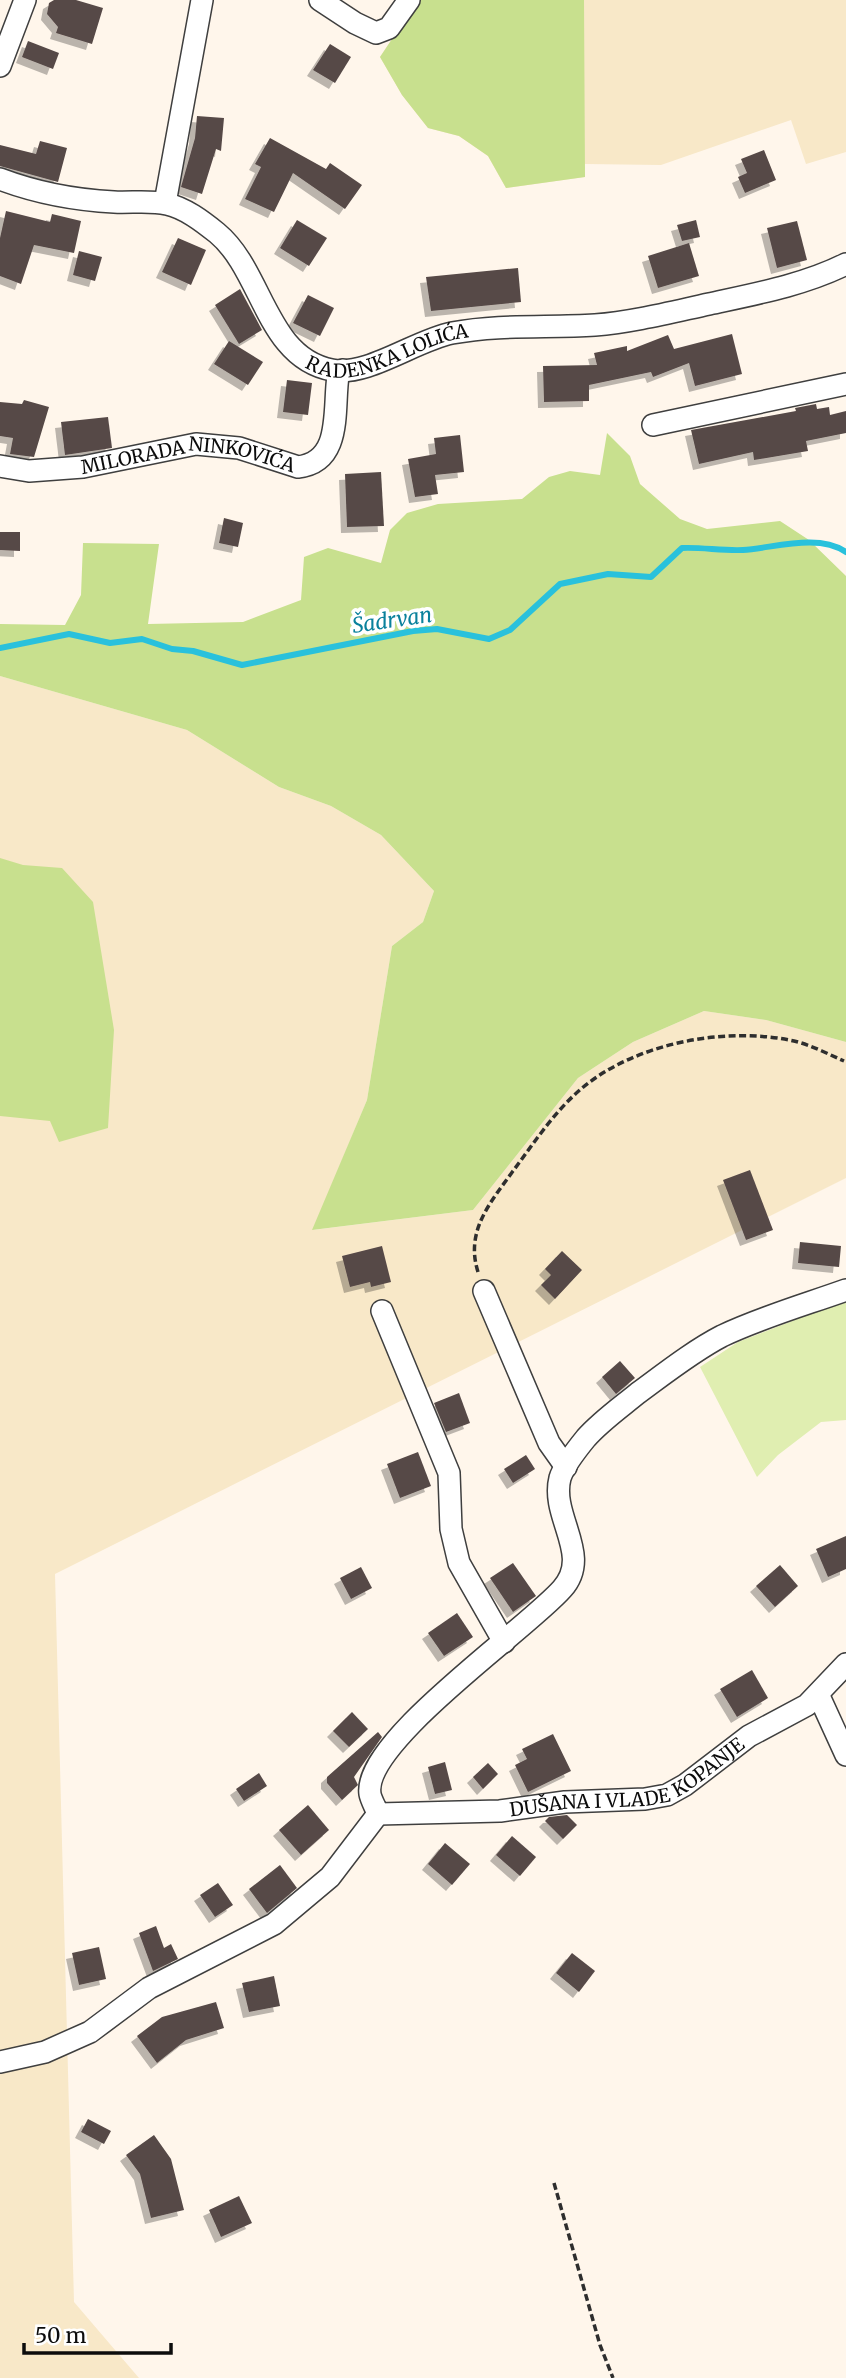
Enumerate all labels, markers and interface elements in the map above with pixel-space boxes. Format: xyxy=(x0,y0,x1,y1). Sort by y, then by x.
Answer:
street label: RADENKA LOLIĆA xyxy=(302,318,470,383)
street label: MILORADA NINKOVIĆA xyxy=(79,431,299,479)
water label: Šadrvan xyxy=(350,600,434,639)
street label: DUŠANA I VLADE KOPANJE xyxy=(508,1732,749,1822)
scale bar xyxy=(24,2312,172,2356)
text: 50 m xyxy=(35,2322,86,2349)

